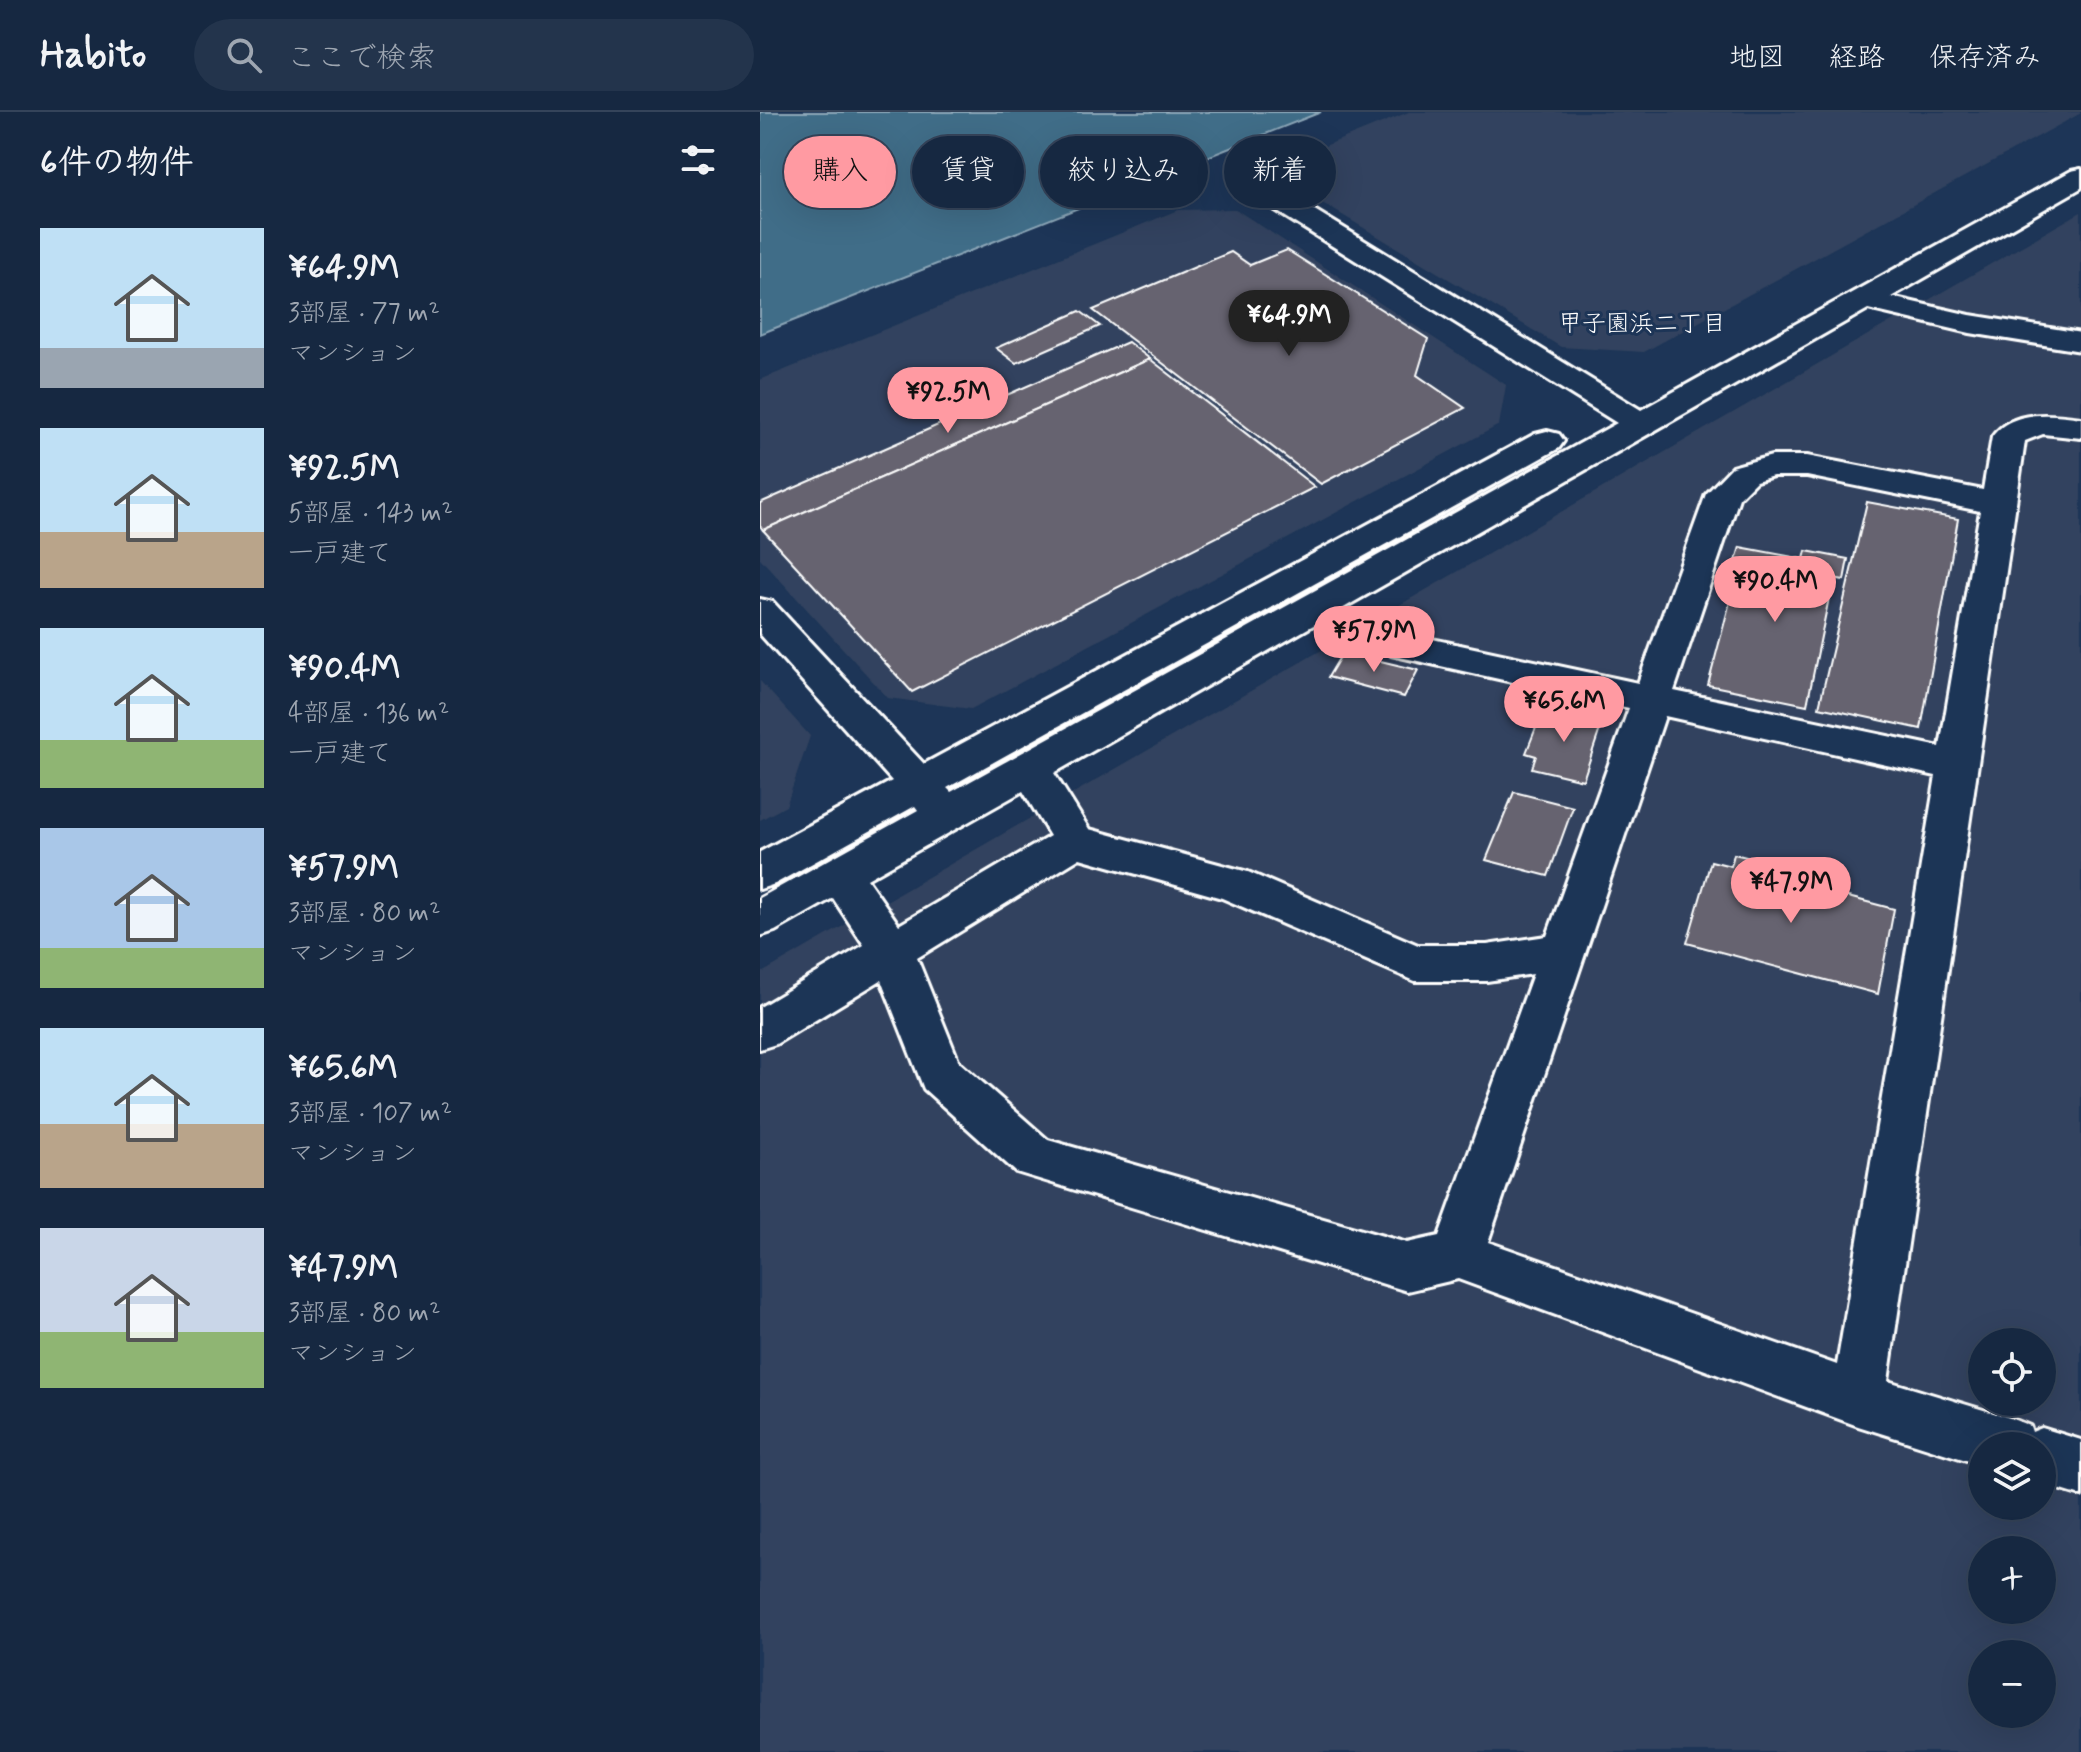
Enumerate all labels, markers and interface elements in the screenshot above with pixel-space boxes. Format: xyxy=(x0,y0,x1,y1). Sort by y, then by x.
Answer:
search box xyxy=(194,19,754,91)
text: Habito xyxy=(40,31,146,80)
icon: search xyxy=(222,33,266,77)
text: ここで検索 xyxy=(286,39,436,78)
text: 地図 xyxy=(1729,40,1785,77)
text: 経路 xyxy=(1829,40,1885,77)
text: 保存済み xyxy=(1929,40,2041,77)
chip: 購入 xyxy=(784,136,896,208)
chip: 賃貸 xyxy=(912,136,1024,208)
chip: 絞り込み xyxy=(1040,136,1208,208)
chip: 新着 xyxy=(1224,136,1336,208)
icon: filters xyxy=(676,138,720,182)
text: 6件の物件 xyxy=(40,141,193,186)
text: ¥64.9M xyxy=(288,246,399,291)
icon: home xyxy=(104,260,200,356)
pin: ¥64.9M xyxy=(1224,290,1354,358)
text: 3部屋 · 77 m² xyxy=(288,297,440,331)
text: ¥64.9M xyxy=(1246,299,1332,333)
district label: 甲子園浜二丁目 xyxy=(1558,309,1726,340)
text: マンション xyxy=(288,337,417,371)
pin: ¥92.5M xyxy=(883,367,1013,435)
text: ¥92.5M xyxy=(905,376,991,410)
text: ¥92.5M xyxy=(288,446,400,491)
icon: home xyxy=(104,460,200,556)
text: 5部屋 · 143 m² xyxy=(288,497,453,531)
text: 一戸建て xyxy=(288,537,392,571)
pin: ¥90.4M xyxy=(1710,556,1840,624)
text: ¥90.4M xyxy=(1732,565,1818,599)
pin: ¥57.9M xyxy=(1309,606,1439,674)
text: ¥57.9M xyxy=(1332,615,1416,649)
text: ¥90.4M xyxy=(288,646,400,691)
icon: home xyxy=(104,660,200,756)
pin: ¥65.6M xyxy=(1499,676,1629,744)
text: ¥65.6M xyxy=(1522,685,1606,719)
text: 4部屋 · 136 m² xyxy=(288,697,449,731)
text: 一戸建て xyxy=(288,737,392,771)
text: ¥57.9M xyxy=(288,846,399,891)
pin: ¥47.9M xyxy=(1726,857,1856,925)
icon: home xyxy=(104,860,200,956)
text: ¥47.9M xyxy=(1749,866,1833,900)
text: 3部屋 · 80 m² xyxy=(288,897,441,931)
text: マンション xyxy=(288,937,417,971)
text: ¥65.6M xyxy=(288,1046,397,1091)
icon: home xyxy=(104,1060,200,1156)
text: 3部屋 · 107 m² xyxy=(288,1097,452,1131)
text: マンション xyxy=(288,1137,417,1171)
text: ¥47.9M xyxy=(288,1246,398,1291)
icon: home xyxy=(104,1260,200,1356)
text: 3部屋 · 80 m² xyxy=(288,1297,441,1331)
map controls xyxy=(1968,1328,2056,1728)
button: locate xyxy=(1968,1328,2056,1416)
text: マンション xyxy=(288,1337,417,1371)
button: layers xyxy=(1968,1432,2056,1520)
button: + xyxy=(1968,1536,2056,1624)
button: − xyxy=(1968,1640,2056,1728)

